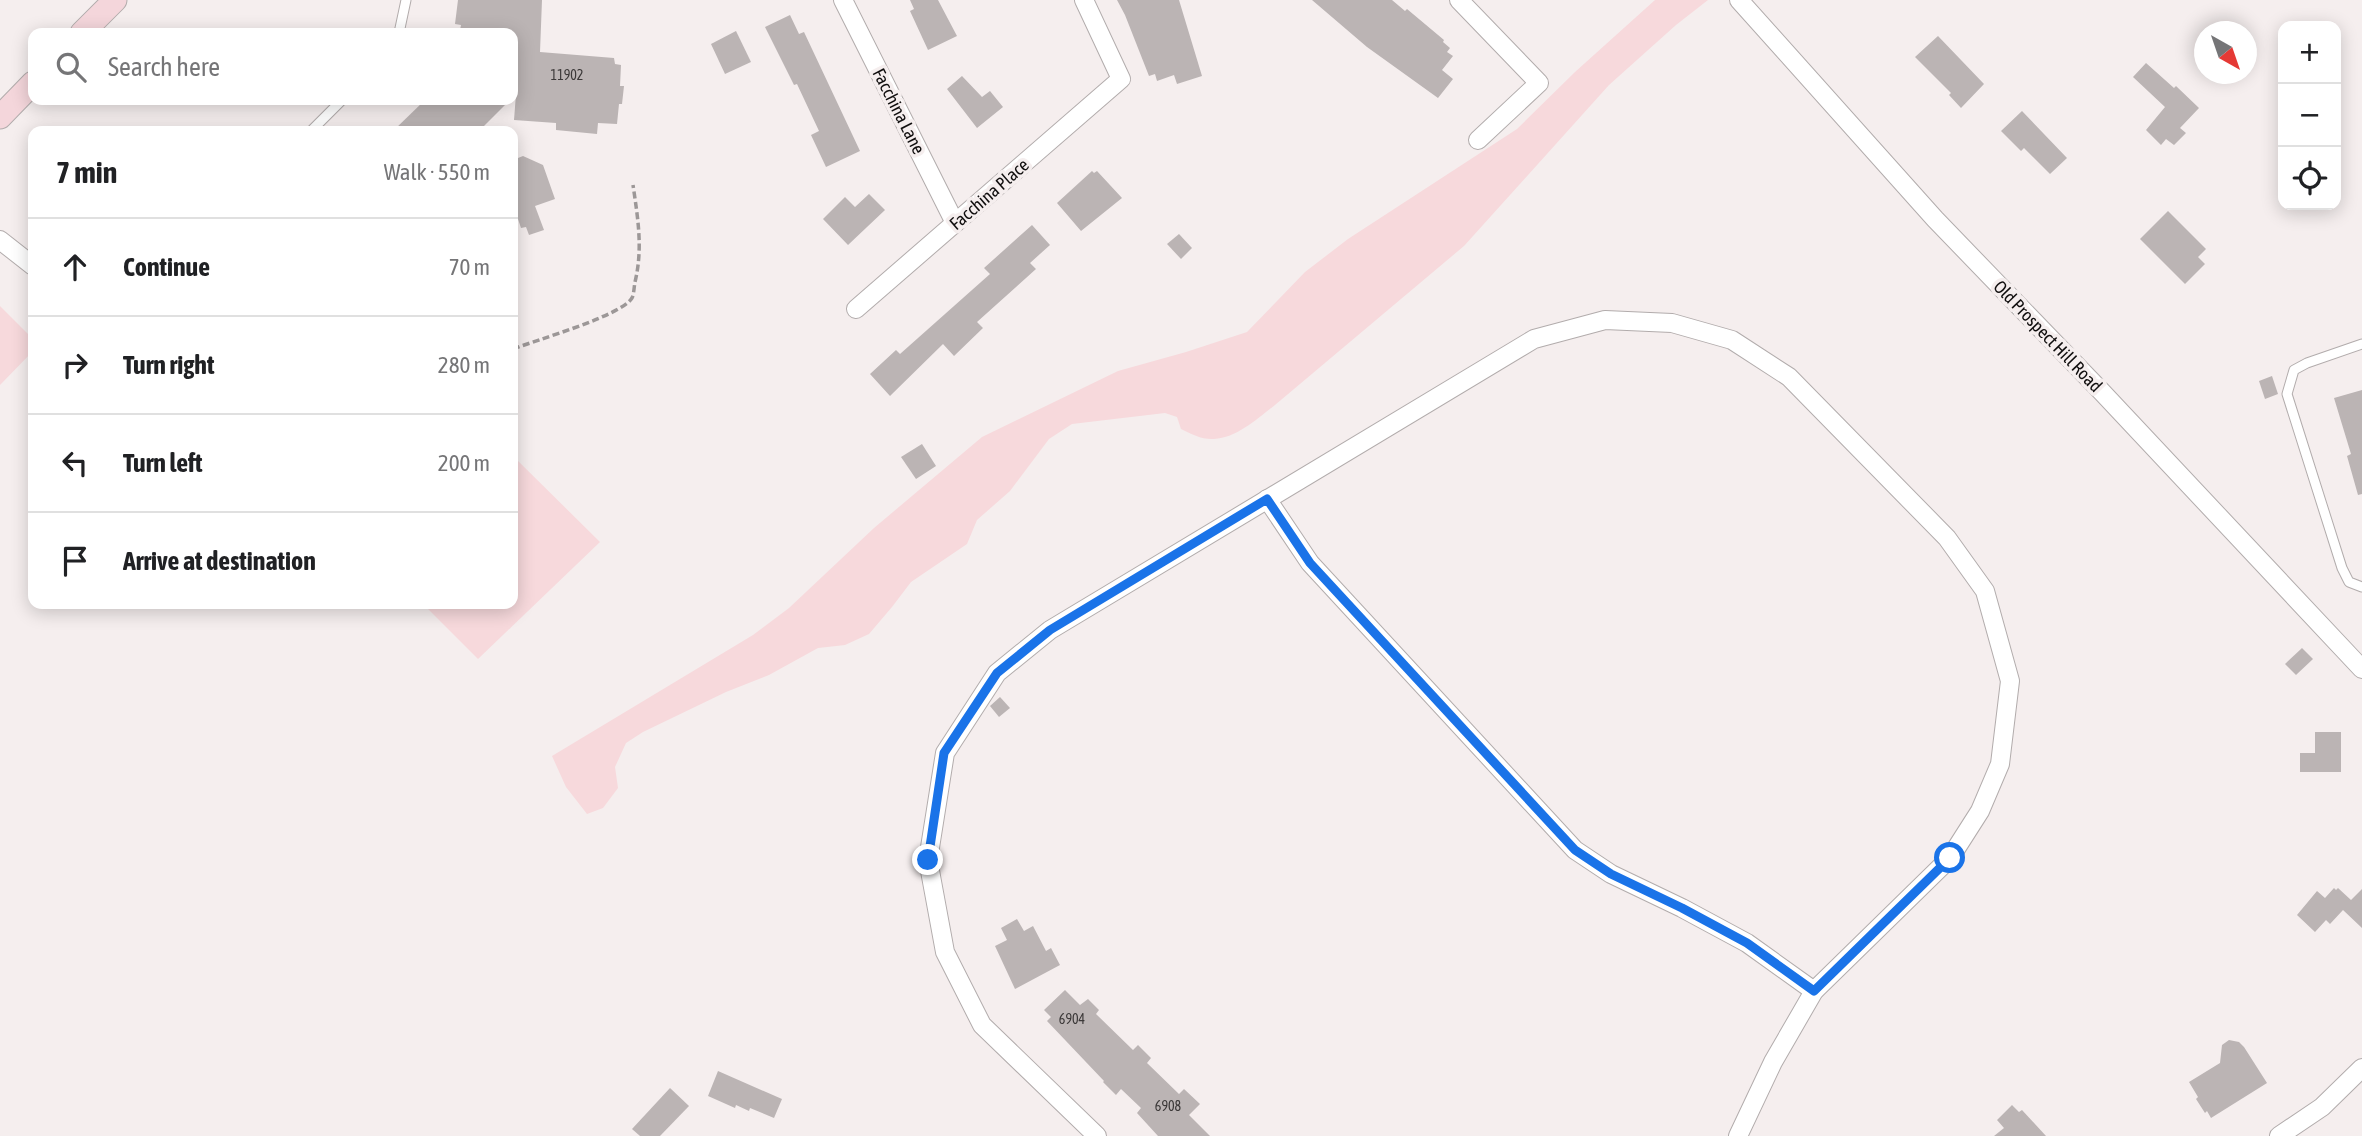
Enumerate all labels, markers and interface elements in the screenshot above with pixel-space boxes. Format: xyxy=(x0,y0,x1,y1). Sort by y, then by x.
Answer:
north arrow xyxy=(2194,21,2257,84)
map controls xyxy=(2278,21,2341,210)
button: + xyxy=(2278,21,2341,84)
search box xyxy=(28,28,518,105)
icon: search xyxy=(52,48,90,86)
text: Search here xyxy=(108,52,220,82)
street label: Facchina Lane xyxy=(868,65,930,157)
house number: 11902 xyxy=(551,67,583,83)
button: − xyxy=(2278,84,2341,147)
button: locate xyxy=(2278,147,2341,210)
street label: Facchina Place xyxy=(945,154,1033,234)
text: 7 min xyxy=(56,155,117,189)
text: Walk · 550 m xyxy=(384,159,490,185)
icon: ahead xyxy=(56,248,94,286)
text: Continue xyxy=(123,252,210,282)
text: 70 m xyxy=(449,254,490,280)
street label: Old Prospect Hill Road xyxy=(1989,276,2107,396)
icon: right xyxy=(56,346,94,384)
text: Turn right xyxy=(123,350,214,380)
text: 280 m xyxy=(438,352,490,378)
icon: left xyxy=(56,444,94,482)
text: Turn left xyxy=(123,448,203,478)
text: 200 m xyxy=(438,450,490,476)
icon: arrive xyxy=(56,542,94,580)
text: Arrive at destination xyxy=(123,546,316,576)
route start xyxy=(1934,842,1965,873)
route end xyxy=(912,844,943,875)
house number: 6904 xyxy=(1059,1011,1086,1027)
house number: 6908 xyxy=(1155,1098,1182,1114)

